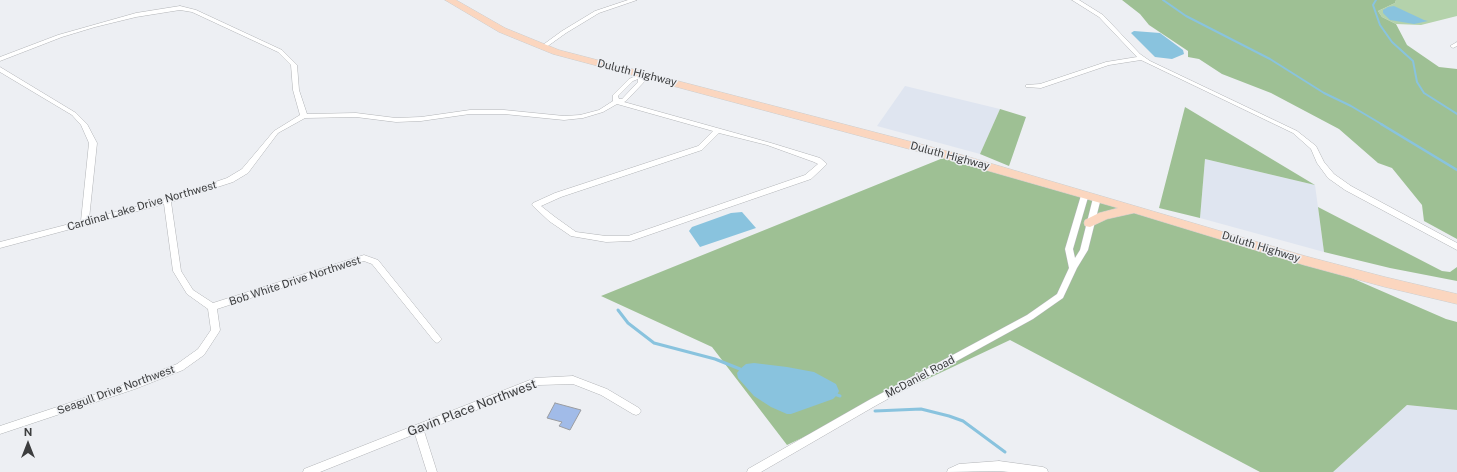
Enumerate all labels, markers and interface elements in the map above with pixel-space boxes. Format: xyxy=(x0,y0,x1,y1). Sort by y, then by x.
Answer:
street label: Duluth Highway xyxy=(596,57,678,89)
street label: Duluth Highway xyxy=(909,139,991,173)
street label: Cardinal Lake Drive Northwest xyxy=(66,178,218,234)
street label: Duluth Highway xyxy=(1220,229,1302,265)
street label: Bob White Drive Northwest xyxy=(227,253,363,309)
street label: McDaniel Road xyxy=(883,353,957,401)
street label: Seagull Drive Northwest xyxy=(55,363,177,417)
street label: Gavin Place Northwest xyxy=(405,376,539,440)
north arrow xyxy=(8,424,48,464)
text: N xyxy=(24,426,32,438)

